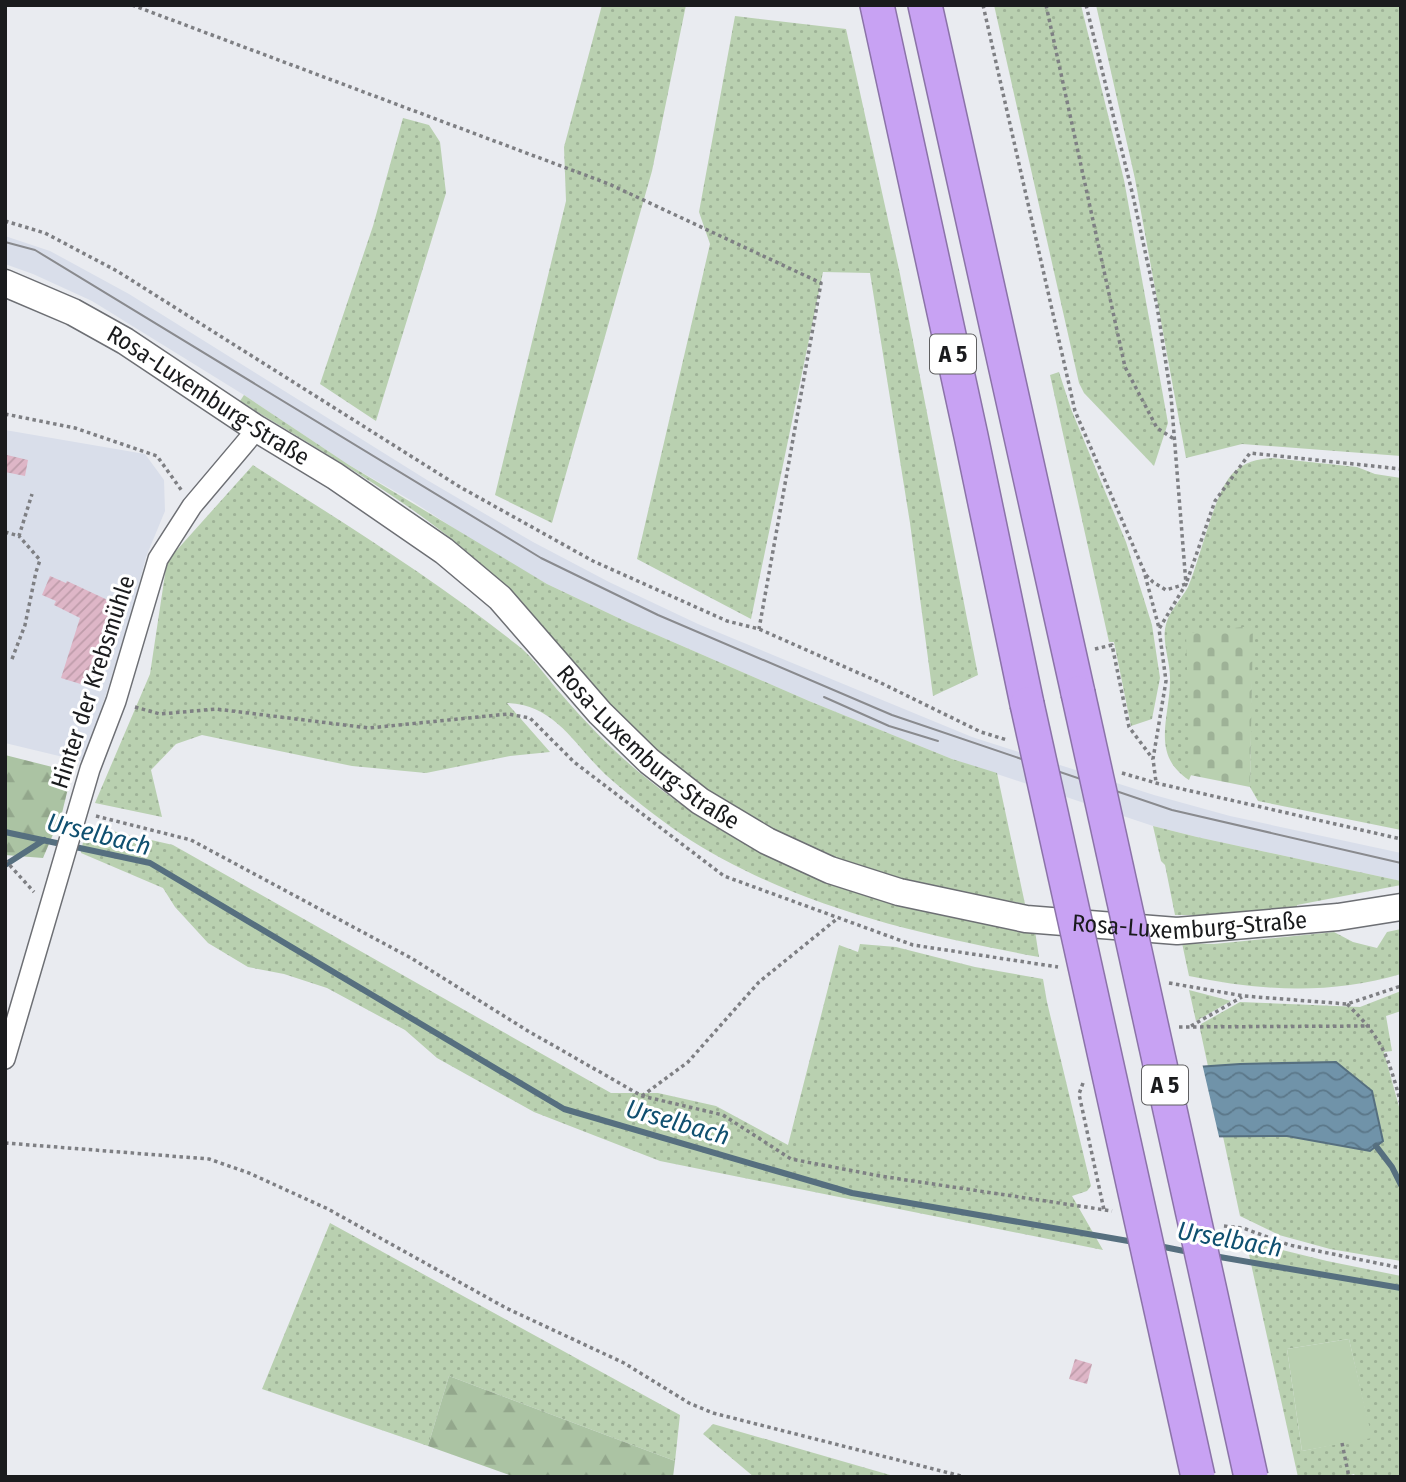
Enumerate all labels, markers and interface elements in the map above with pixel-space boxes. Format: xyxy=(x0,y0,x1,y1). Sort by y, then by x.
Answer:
street label: Rosa-Luxemburg-Straße xyxy=(102,320,314,471)
road number: A 5 xyxy=(930,334,976,374)
street label: Hinter der Krebsmühle xyxy=(45,572,141,792)
street label: Rosa-Luxemburg-Straße xyxy=(551,659,744,835)
water label: Urselbach xyxy=(44,807,154,862)
street label: Rosa-Luxemburg-Straße xyxy=(1071,906,1308,945)
road number: A 5 xyxy=(1142,1066,1188,1104)
water label: Urselbach xyxy=(623,1093,733,1152)
water label: Urselbach xyxy=(1175,1215,1285,1264)

